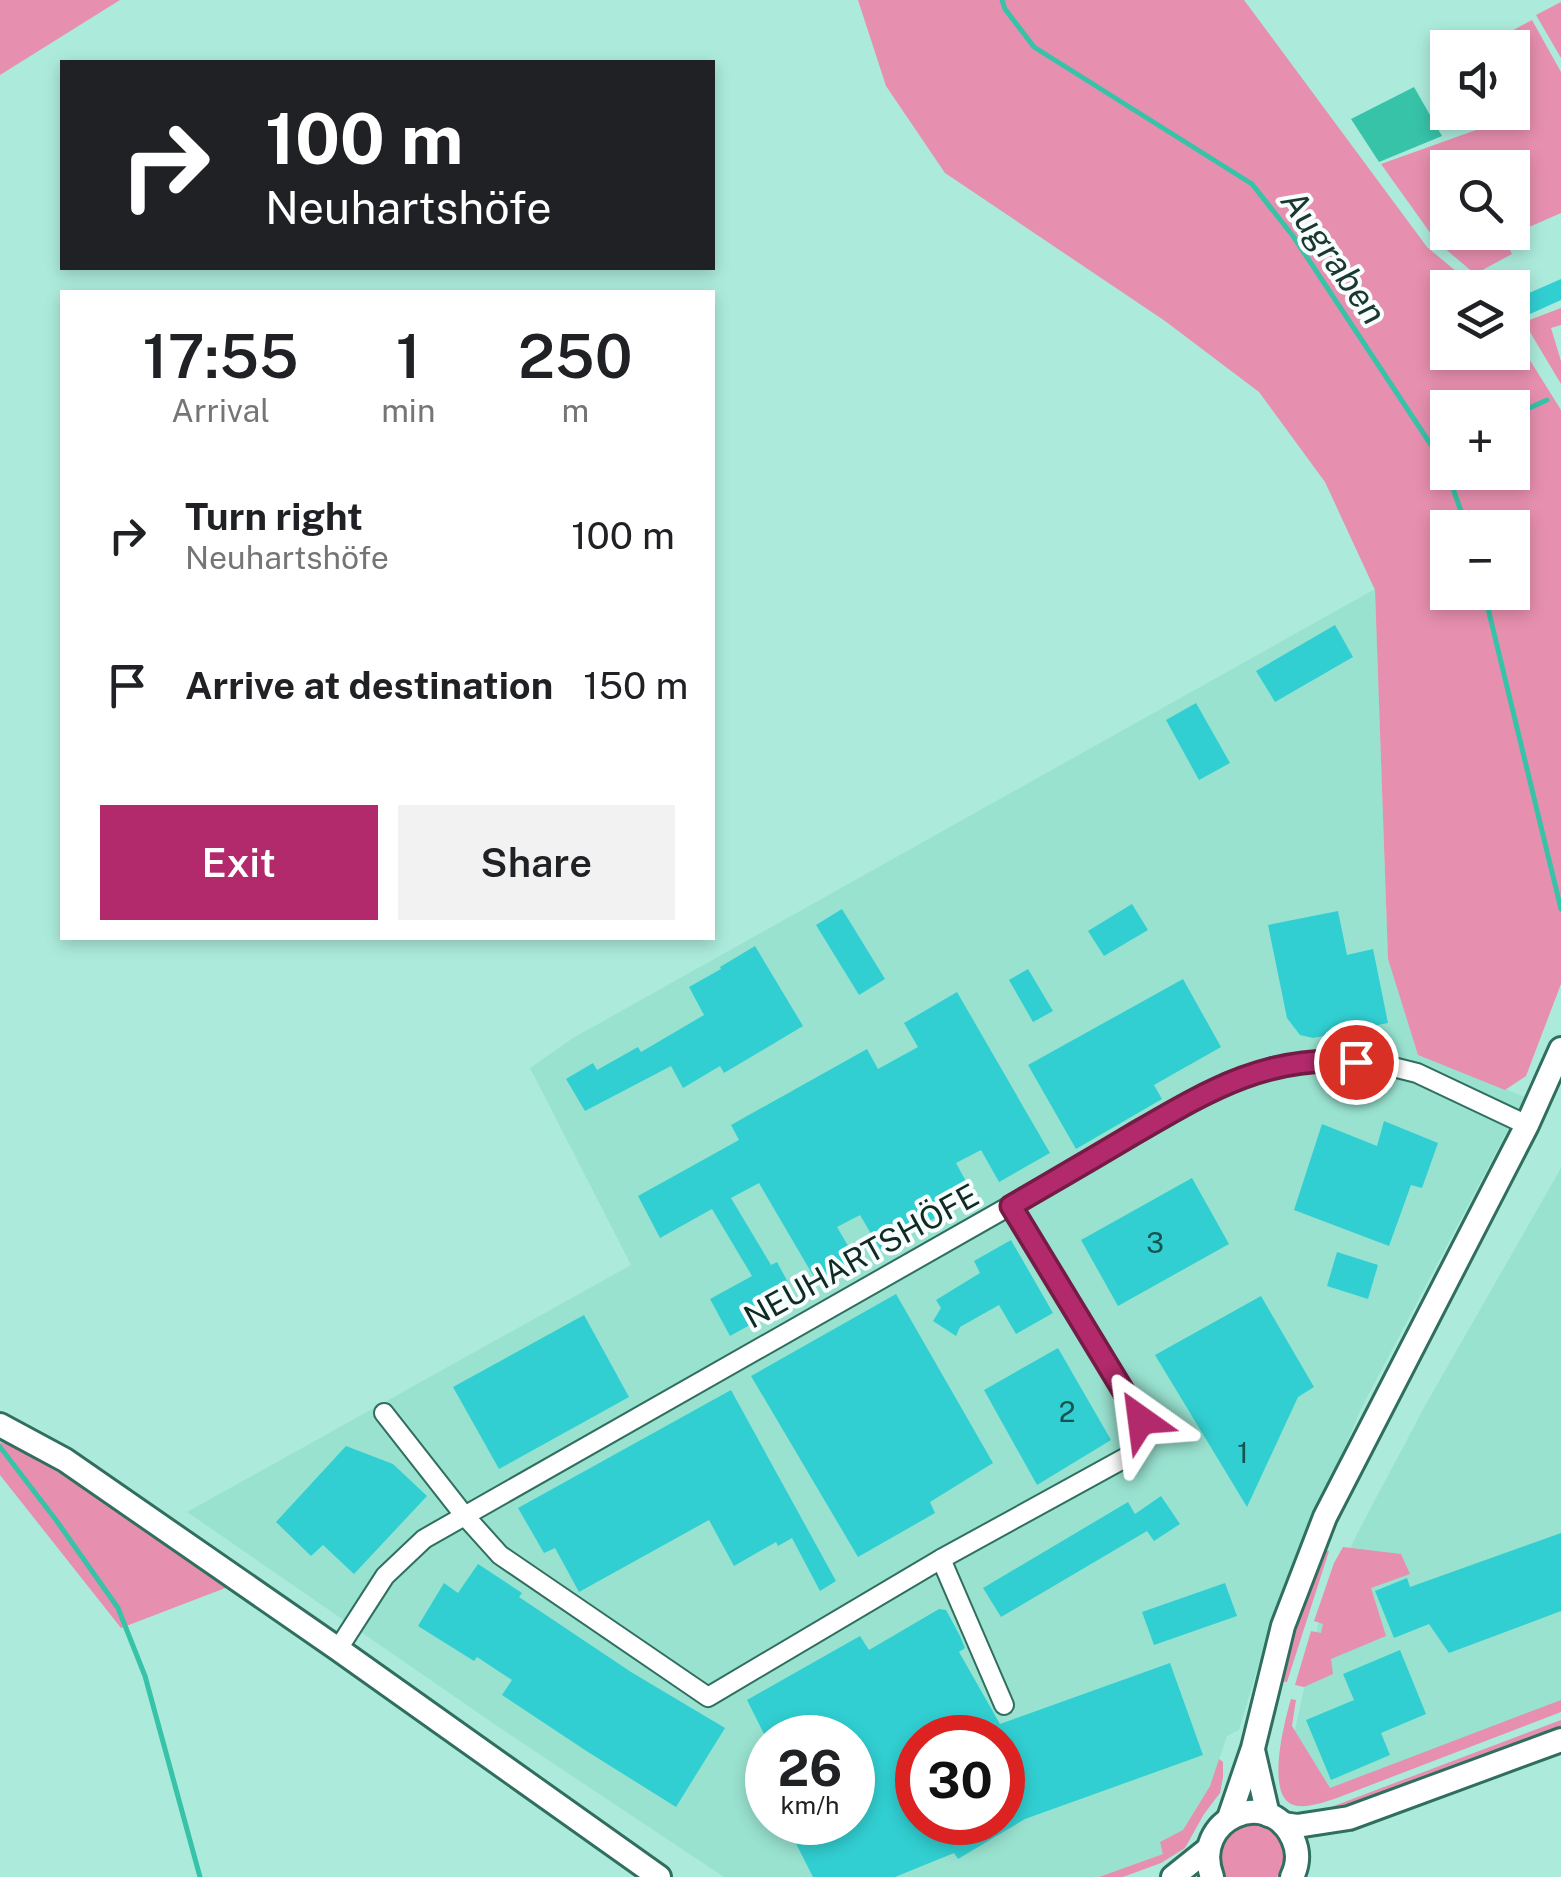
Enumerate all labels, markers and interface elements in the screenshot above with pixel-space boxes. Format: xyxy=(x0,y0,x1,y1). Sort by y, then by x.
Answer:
map controls xyxy=(1430,30,1530,610)
button: sound xyxy=(1430,30,1530,130)
text: 100 m xyxy=(265,97,463,180)
icon: right xyxy=(100,100,230,230)
button: search xyxy=(1430,150,1530,250)
text: Neuhartshöfe xyxy=(265,181,552,234)
water label: Augraben xyxy=(1273,182,1395,332)
button: layers xyxy=(1430,270,1530,370)
text: 17:55 xyxy=(143,321,299,392)
text: 1 xyxy=(396,321,421,392)
text: 250 xyxy=(518,321,632,392)
button: + xyxy=(1430,390,1530,490)
text: Arrival xyxy=(171,392,270,429)
text: min xyxy=(381,392,435,429)
text: m xyxy=(561,392,589,429)
text: Turn right xyxy=(185,494,363,539)
icon: right xyxy=(100,508,155,563)
button: − xyxy=(1430,510,1530,610)
text: 100 m xyxy=(571,513,675,558)
text: Neuhartshöfe xyxy=(185,539,389,576)
icon: arrive xyxy=(100,658,155,713)
text: Arrive at destination xyxy=(185,663,553,708)
text: 150 m xyxy=(583,663,688,708)
button: Exit xyxy=(100,805,378,920)
button: Share xyxy=(398,805,675,920)
pin xyxy=(1314,1020,1399,1105)
icon: arrive xyxy=(1329,1035,1384,1090)
street label: NEUHARTSHÖFE xyxy=(737,1176,985,1336)
house number: 3 xyxy=(1146,1226,1164,1259)
position arrow xyxy=(1089,1368,1193,1472)
house number: 2 xyxy=(1059,1395,1075,1428)
house number: 1 xyxy=(1237,1436,1249,1469)
speed limit sign: 30 xyxy=(895,1715,1025,1845)
text: 26 xyxy=(778,1738,842,1797)
text: km/h xyxy=(781,1790,839,1820)

